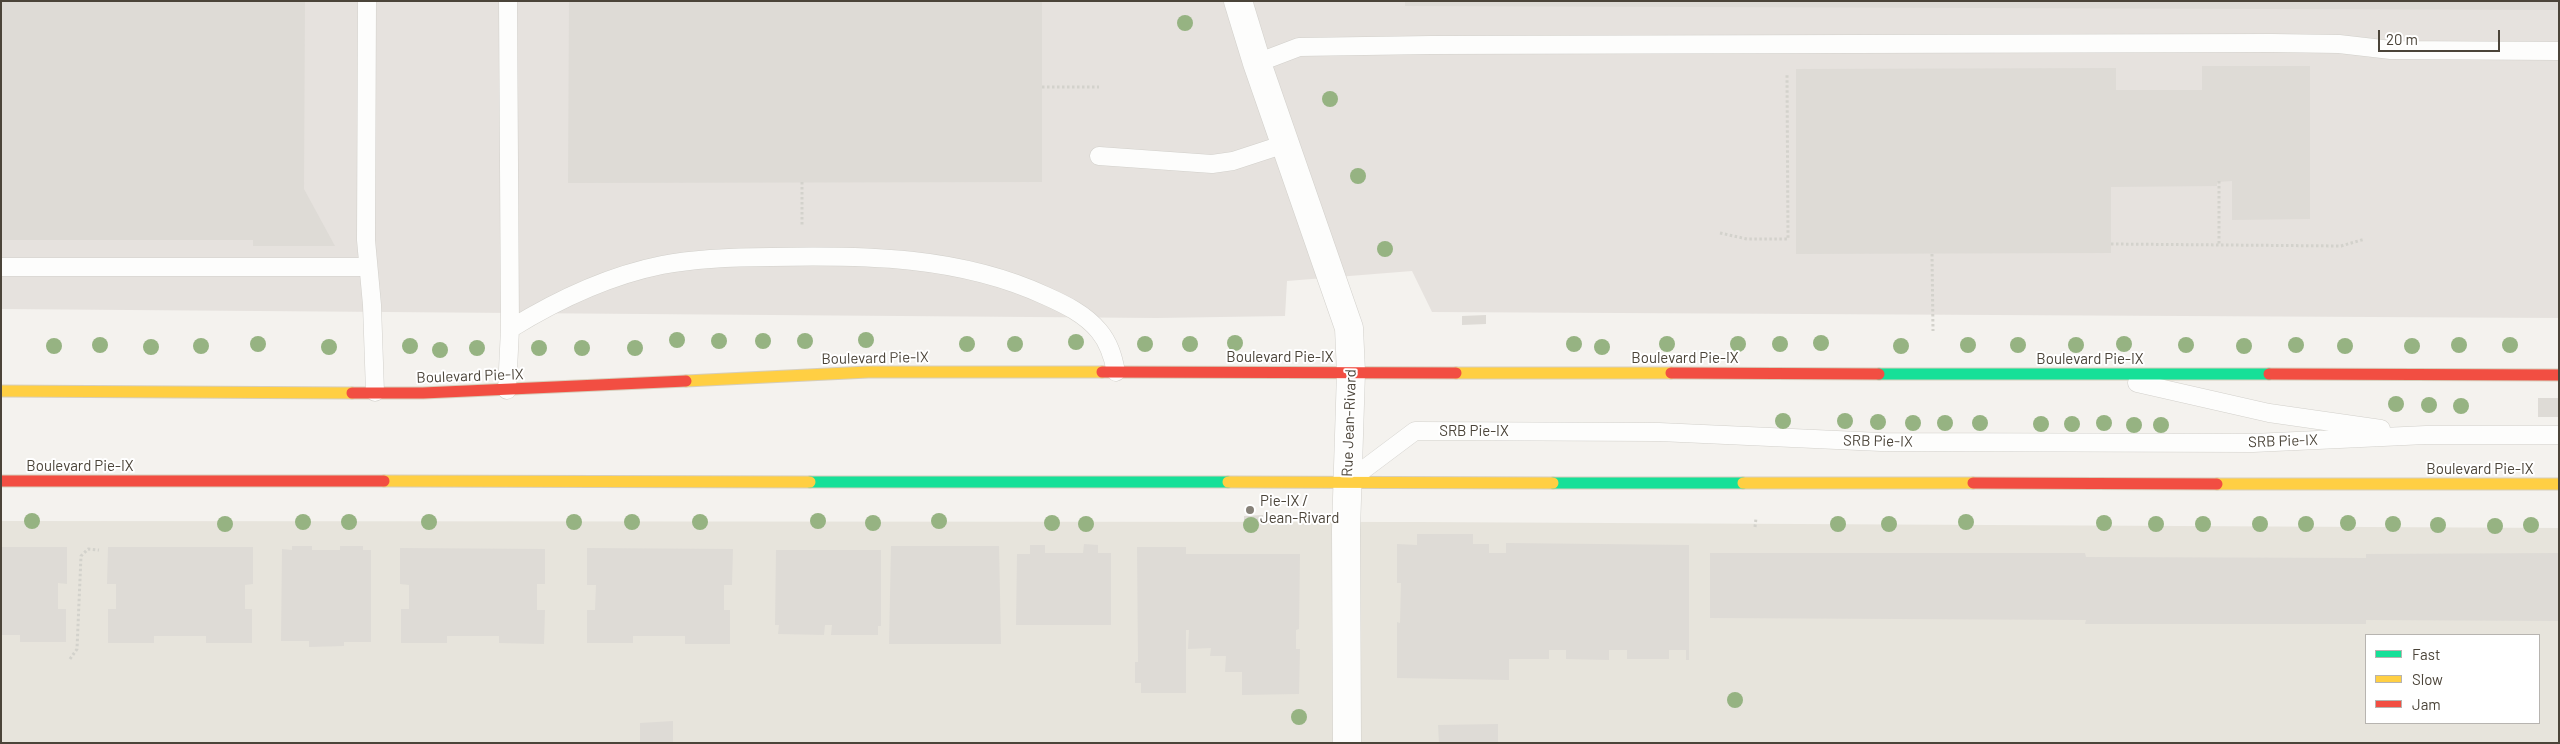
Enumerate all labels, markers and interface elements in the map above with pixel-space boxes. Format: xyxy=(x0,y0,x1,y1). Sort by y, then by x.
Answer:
scale bar xyxy=(2380,20,2502,52)
text: 20 m xyxy=(2386,30,2418,48)
street label: Boulevard Pie-IX xyxy=(821,348,929,368)
street label: Boulevard Pie-IX xyxy=(1226,348,1334,366)
street label: Boulevard Pie-IX xyxy=(1631,349,1739,367)
street label: Boulevard Pie-IX xyxy=(2036,350,2144,368)
street label: Boulevard Pie-IX xyxy=(416,365,524,387)
street label: Rue Jean-Rivard xyxy=(1338,369,1360,477)
street label: SRB Pie-IX xyxy=(1439,422,1509,440)
street label: SRB Pie-IX xyxy=(1843,431,1913,451)
street label: SRB Pie-IX xyxy=(2248,431,2318,451)
street label: Boulevard Pie-IX xyxy=(26,457,134,475)
street label: Boulevard Pie-IX xyxy=(2426,460,2534,478)
place label: Pie-IX / Jean-Rivard xyxy=(1260,492,1339,527)
marker: Pie-IX / Jean-Rivard xyxy=(1244,504,1256,516)
legend xyxy=(2365,634,2540,724)
text: Fast xyxy=(2412,645,2440,663)
text: Slow xyxy=(2412,670,2443,688)
text: Jam xyxy=(2412,695,2441,713)

